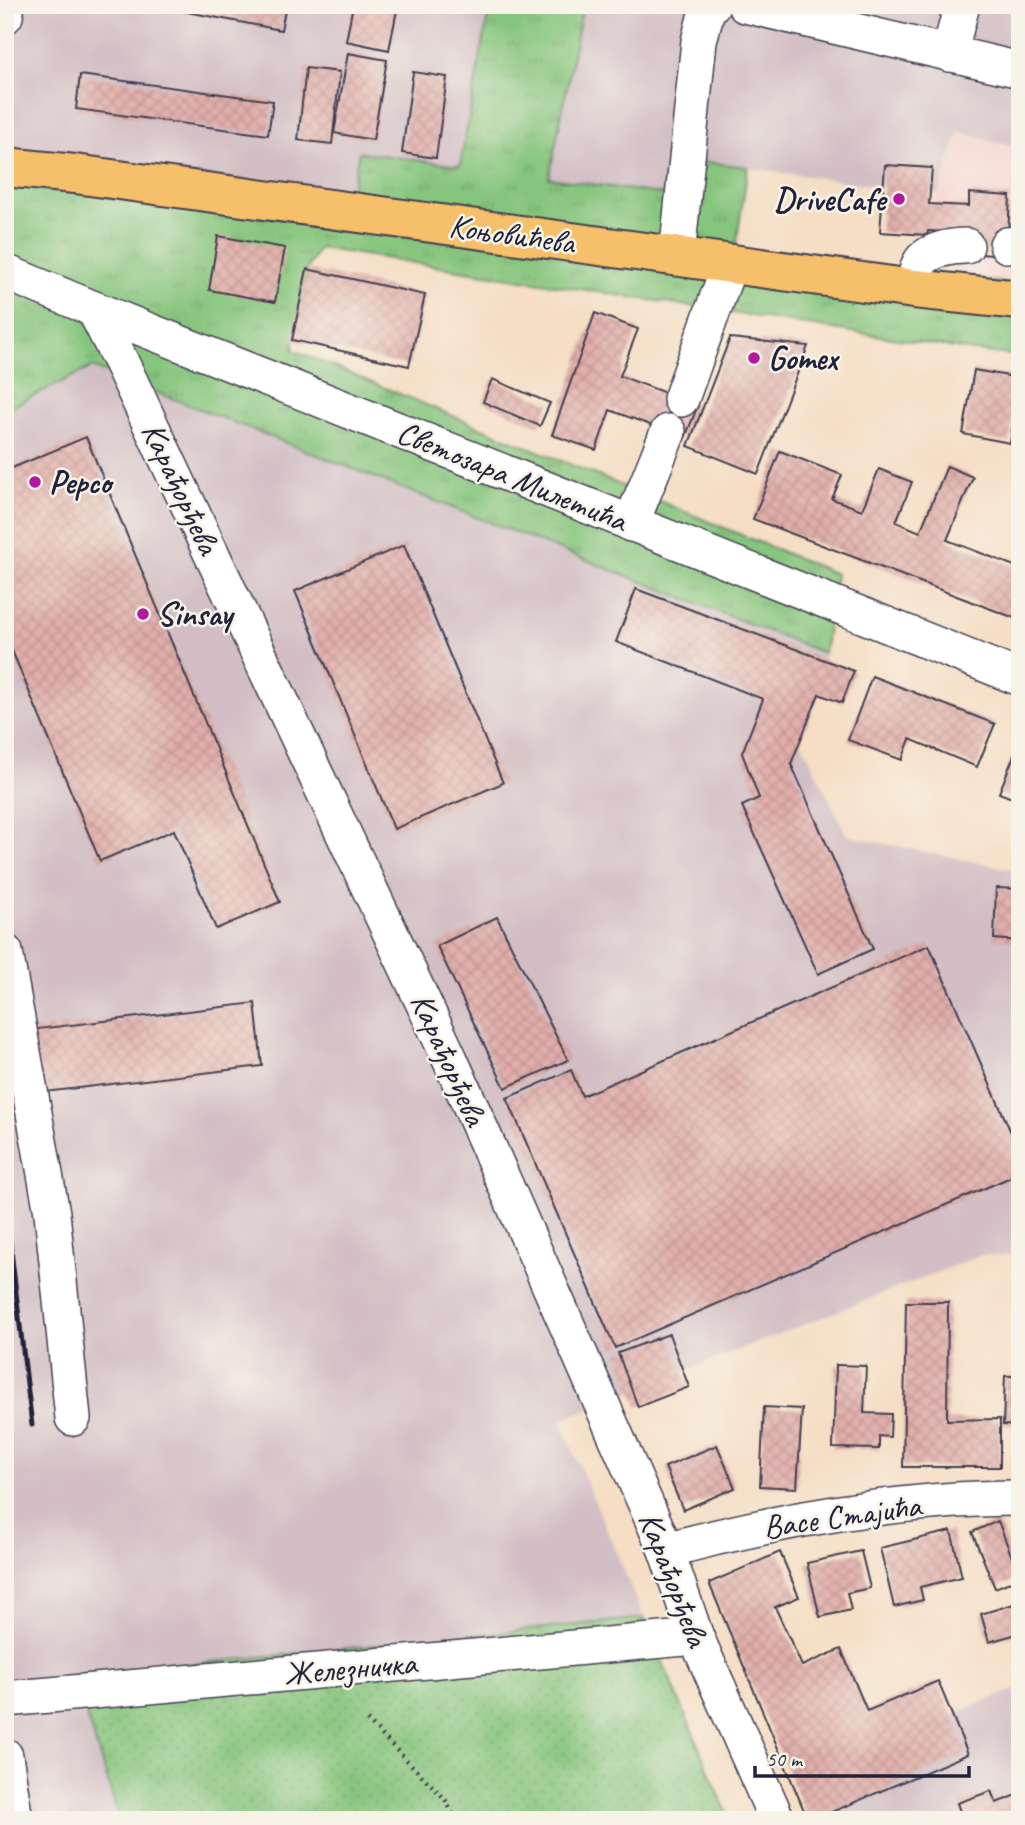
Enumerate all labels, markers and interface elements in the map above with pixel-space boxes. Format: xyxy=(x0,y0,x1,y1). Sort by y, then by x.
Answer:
place label: DriveCafe xyxy=(774,178,888,220)
marker: DriveCafe xyxy=(891,191,907,207)
street label: Коњовићева xyxy=(447,204,579,264)
place label: Gomex xyxy=(768,337,840,379)
marker: Gomex xyxy=(746,350,762,366)
street label: Светозара Милетића xyxy=(391,411,635,542)
street label: Карађорђева xyxy=(132,415,231,562)
place label: Pepco xyxy=(49,461,114,503)
marker: Pepco xyxy=(27,474,43,490)
place label: Sinsay xyxy=(157,593,236,635)
marker: Sinsay xyxy=(135,606,151,622)
street label: Карађорђева xyxy=(401,986,498,1133)
street label: Васе Стајића xyxy=(761,1484,926,1548)
street label: Карађорђева xyxy=(629,1506,719,1654)
street label: Железничка xyxy=(282,1641,421,1695)
scale bar xyxy=(755,1734,969,1778)
text: 50 m xyxy=(766,1746,804,1772)

